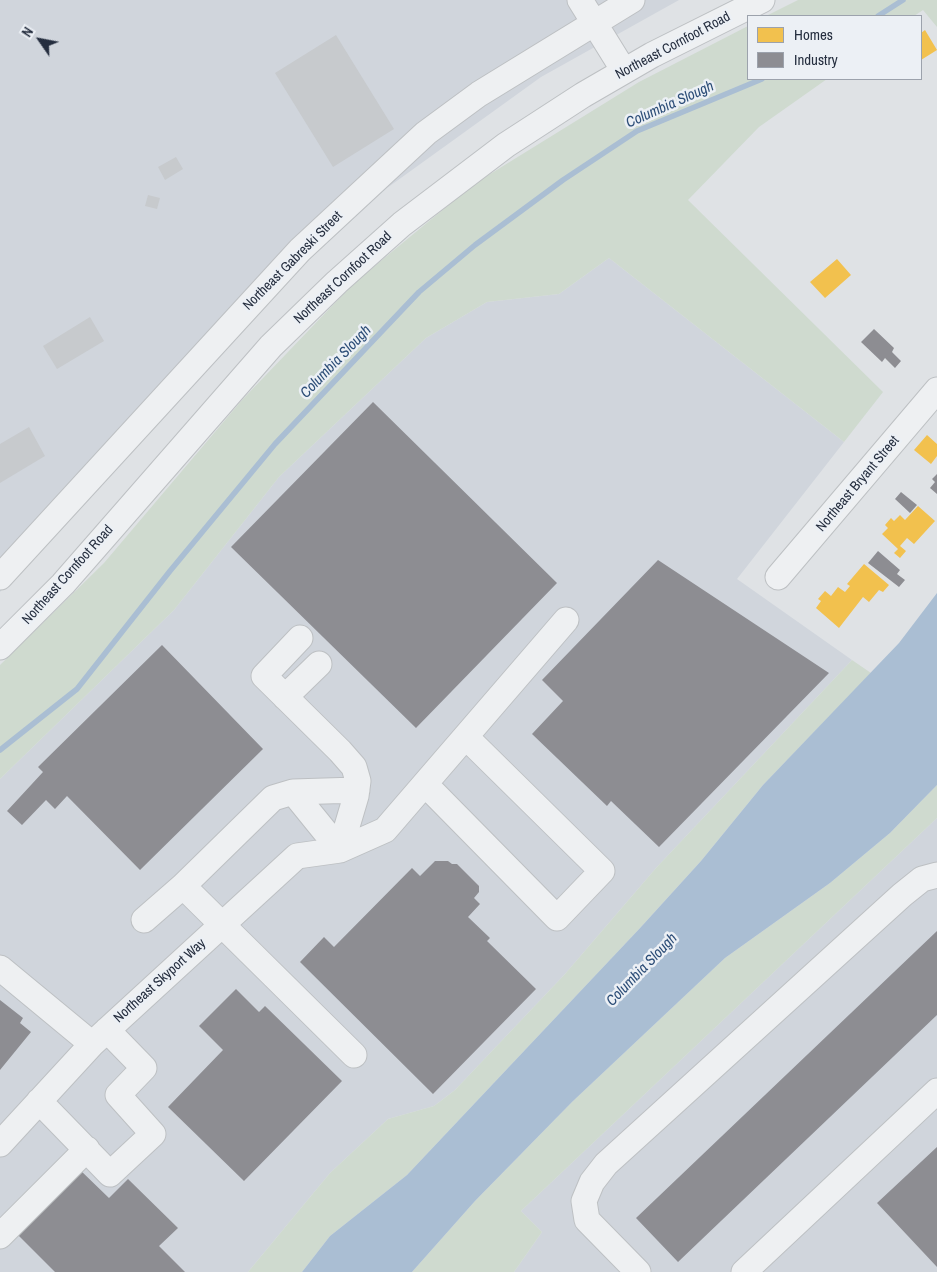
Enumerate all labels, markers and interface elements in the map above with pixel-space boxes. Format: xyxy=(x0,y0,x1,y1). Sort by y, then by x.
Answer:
street label: Northeast Cornfoot Road xyxy=(613,9,733,83)
north arrow xyxy=(15,15,65,65)
legend xyxy=(747,15,922,80)
text: N xyxy=(18,23,37,40)
text: Homes xyxy=(794,24,833,45)
text: Industry xyxy=(794,49,838,70)
water label: Columbia Slough xyxy=(623,78,717,132)
street label: Northeast Gabreski Street xyxy=(240,208,346,314)
street label: Northeast Cornfoot Road xyxy=(291,228,395,328)
water label: Columbia Slough xyxy=(297,322,375,402)
street label: Northeast Bryant Street xyxy=(813,433,903,535)
street label: Northeast Cornfoot Road xyxy=(19,522,117,628)
water label: Columbia Slough xyxy=(603,930,681,1010)
street label: Northeast Skyport Way xyxy=(111,935,209,1027)

